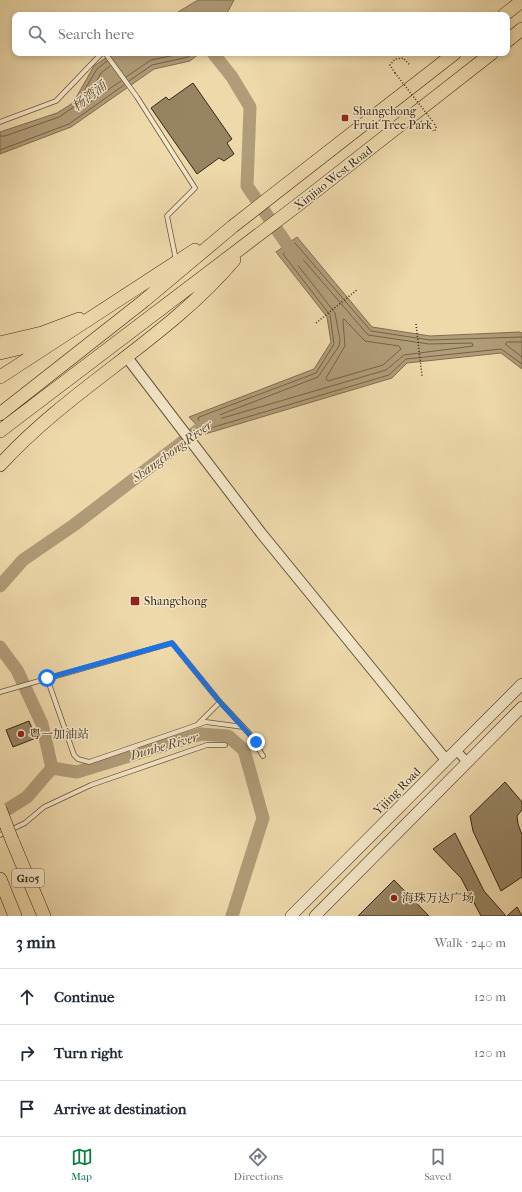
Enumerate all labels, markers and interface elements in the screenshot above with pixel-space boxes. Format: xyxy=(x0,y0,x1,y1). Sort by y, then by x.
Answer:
search box xyxy=(12,12,510,56)
icon: search xyxy=(26,23,48,45)
text: Search here xyxy=(58,25,134,43)
water label: 杨湾涌 xyxy=(69,77,111,114)
place label: Shangchong Fruit Tree Park xyxy=(353,104,433,132)
marker: Shangchong Fruit Tree Park xyxy=(340,113,350,123)
street label: Xinjiao West Road xyxy=(291,143,375,213)
water label: Shangchong River xyxy=(128,416,216,486)
place label: Shangchong xyxy=(144,594,208,608)
marker: Shangchong xyxy=(129,595,141,607)
route start xyxy=(38,669,56,687)
place label: 粤一加油站 xyxy=(29,727,89,741)
marker: 粤一加油站 xyxy=(16,729,26,739)
water label: Dunhe River xyxy=(127,729,201,763)
route end xyxy=(247,733,265,751)
street label: Yijing Road xyxy=(370,764,424,818)
road number: G105 xyxy=(12,869,44,887)
place label: 海珠万达广场 xyxy=(402,891,474,905)
marker: 海珠万达广场 xyxy=(389,893,399,903)
text: 3 min xyxy=(16,932,56,952)
text: Walk · 240 m xyxy=(434,935,506,950)
icon: ahead xyxy=(16,986,38,1008)
text: Continue xyxy=(54,988,114,1006)
text: 120 m xyxy=(474,989,506,1004)
icon: right xyxy=(16,1042,38,1064)
text: Turn right xyxy=(54,1044,123,1062)
text: 120 m xyxy=(474,1045,506,1060)
icon: arrive xyxy=(16,1098,38,1120)
text: Arrive at destination xyxy=(54,1100,186,1118)
tab: Map xyxy=(71,1146,93,1183)
tab: Directions xyxy=(234,1146,283,1183)
tab: Saved xyxy=(424,1146,451,1183)

